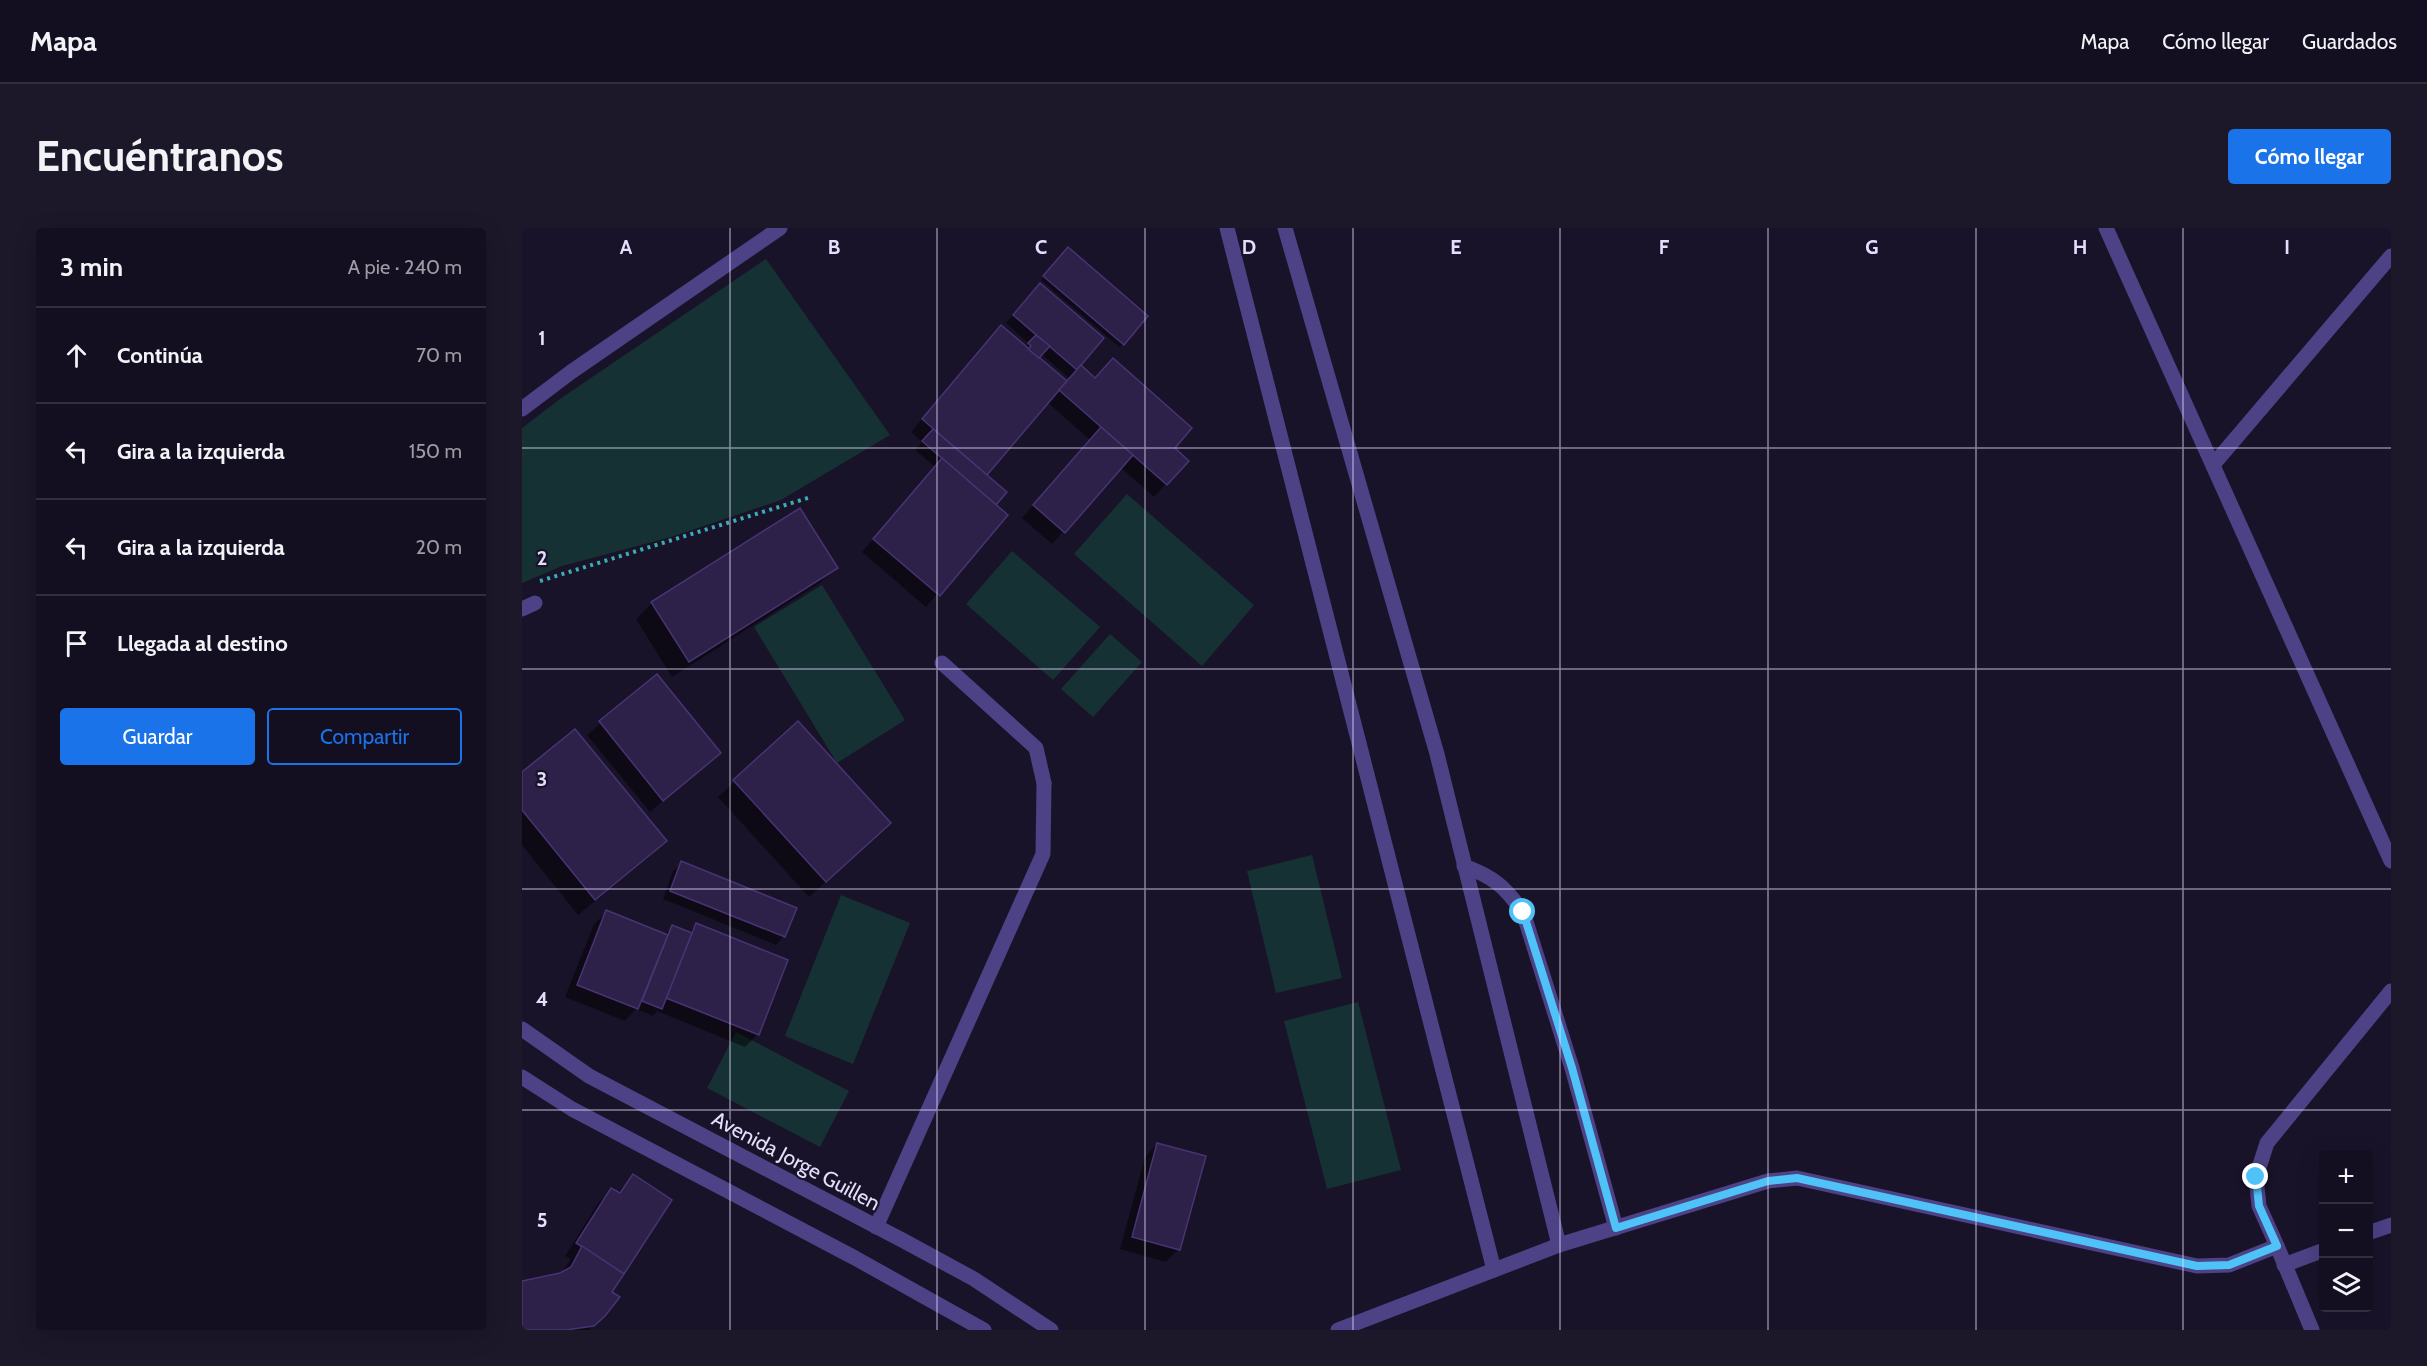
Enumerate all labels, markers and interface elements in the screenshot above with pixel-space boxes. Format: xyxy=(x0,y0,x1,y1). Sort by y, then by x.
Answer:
text: Mapa xyxy=(30,24,97,58)
text: Mapa xyxy=(2081,29,2129,54)
text: Cómo llegar xyxy=(2162,29,2269,54)
text: Guardados xyxy=(2302,29,2397,54)
button: Cómo llegar xyxy=(2228,129,2391,184)
text: Encuéntranos xyxy=(36,130,284,182)
text: A xyxy=(620,235,633,259)
text: B xyxy=(828,235,840,259)
text: C xyxy=(1035,235,1047,259)
text: D xyxy=(1242,235,1256,259)
text: E xyxy=(1450,235,1462,259)
text: F xyxy=(1659,235,1670,259)
text: G xyxy=(1865,235,1879,259)
text: H xyxy=(2073,235,2087,259)
text: I xyxy=(2284,235,2290,259)
text: 3 min xyxy=(60,251,123,283)
text: A pie · 240 m xyxy=(348,255,462,279)
text: 1 xyxy=(538,326,546,350)
icon: ahead xyxy=(60,339,93,372)
text: Continúa xyxy=(117,342,203,369)
text: 70 m xyxy=(416,343,462,367)
icon: left xyxy=(60,435,93,468)
text: Gira a la izquierda xyxy=(117,438,285,465)
text: 150 m xyxy=(409,439,462,463)
icon: left xyxy=(60,531,93,564)
text: Gira a la izquierda xyxy=(117,534,285,561)
text: 20 m xyxy=(416,535,462,559)
text: 2 xyxy=(537,546,547,570)
icon: arrive xyxy=(60,627,93,660)
text: Llegada al destino xyxy=(117,630,288,657)
button: Guardar xyxy=(60,708,255,765)
button: Compartir xyxy=(267,708,462,765)
text: 3 xyxy=(537,767,547,791)
route start xyxy=(1509,898,1535,924)
text: 4 xyxy=(536,987,548,1011)
street label: Avenida Jorge Guillen xyxy=(708,1106,884,1215)
map controls xyxy=(2319,1150,2373,1312)
button: + xyxy=(2319,1150,2373,1204)
route end xyxy=(2242,1163,2268,1189)
button: − xyxy=(2319,1204,2373,1258)
text: 5 xyxy=(537,1208,547,1232)
button: layers xyxy=(2319,1258,2373,1312)

